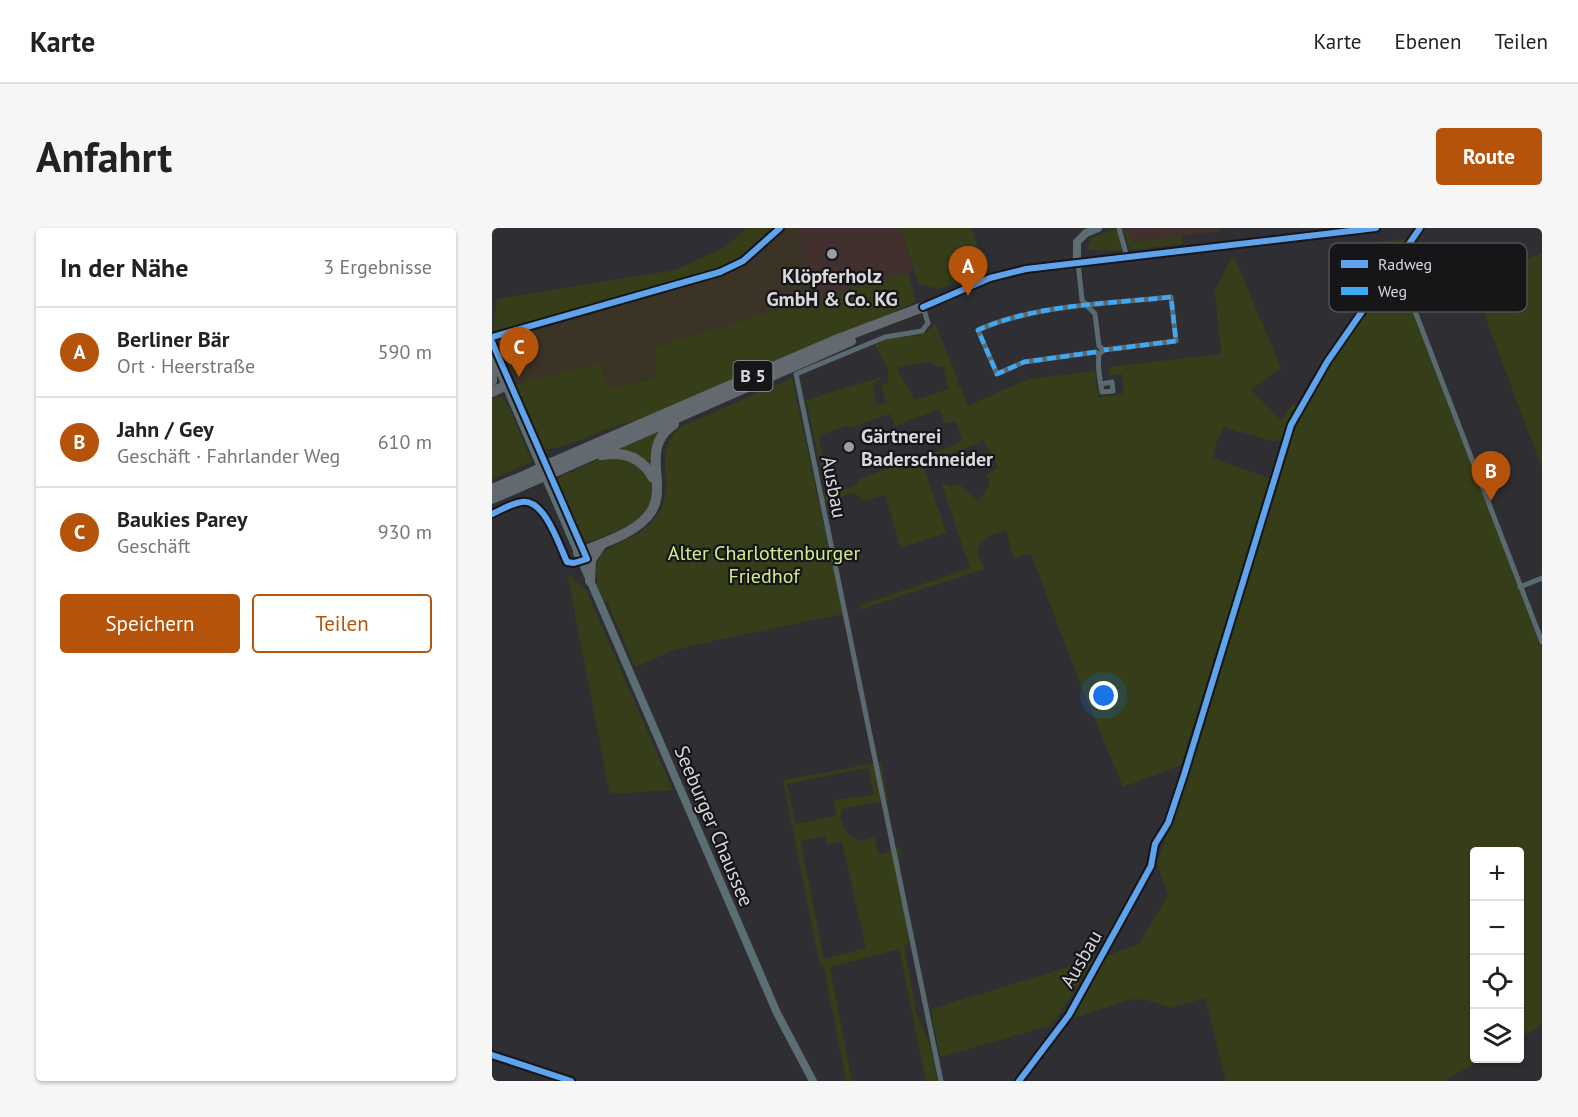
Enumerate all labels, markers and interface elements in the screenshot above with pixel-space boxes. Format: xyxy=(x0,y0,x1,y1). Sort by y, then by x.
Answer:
text: Karte xyxy=(30,23,95,60)
text: Karte xyxy=(1314,28,1362,55)
text: Ebenen xyxy=(1395,28,1461,55)
text: Teilen xyxy=(1494,28,1548,55)
button: Route xyxy=(1436,128,1542,185)
text: Anfahrt xyxy=(36,129,172,184)
legend xyxy=(1329,243,1527,312)
marker: Klöpferholz GmbH & Co. KG xyxy=(825,247,839,261)
pin: A xyxy=(948,247,988,296)
text: In der Nähe xyxy=(60,251,188,284)
text: 3 Ergebnisse xyxy=(323,254,432,280)
text: Radweg xyxy=(1378,254,1432,274)
place label: Klöpferholz GmbH & Co. KG xyxy=(766,263,898,312)
text: Weg xyxy=(1378,281,1407,301)
text: Berliner Bär xyxy=(117,325,229,353)
pin: C xyxy=(500,328,538,377)
text: A xyxy=(73,339,86,365)
text: 590 m xyxy=(378,339,432,365)
text: Ort · Heerstraße xyxy=(117,353,255,379)
road number: B 5 xyxy=(734,361,772,391)
text: Jahn / Gey xyxy=(117,415,214,443)
place label: Gärtnerei Baderschneider xyxy=(861,423,993,472)
text: B xyxy=(74,429,85,455)
text: 610 m xyxy=(378,429,432,455)
marker: Gärtnerei Baderschneider xyxy=(842,440,856,454)
text: Geschäft · Fahrlander Weg xyxy=(117,443,340,469)
pin: B xyxy=(1472,452,1510,501)
street label: Ausbau xyxy=(815,454,853,520)
text: Baukies Parey xyxy=(117,505,247,533)
text: C xyxy=(74,519,85,545)
text: 930 m xyxy=(378,519,432,545)
text: Geschäft xyxy=(117,533,191,559)
park label: Alter Charlottenburger Friedhof xyxy=(668,540,860,589)
button: Speichern xyxy=(60,594,240,653)
button: Teilen xyxy=(252,594,432,653)
your location xyxy=(1089,681,1118,710)
street label: Seeburger Chaussee xyxy=(668,742,760,910)
map controls xyxy=(1470,847,1524,1063)
button: + xyxy=(1470,847,1524,901)
button: − xyxy=(1470,901,1524,955)
street label: Ausbau xyxy=(1054,925,1108,993)
button: locate xyxy=(1470,955,1524,1009)
button: layers xyxy=(1470,1009,1524,1063)

